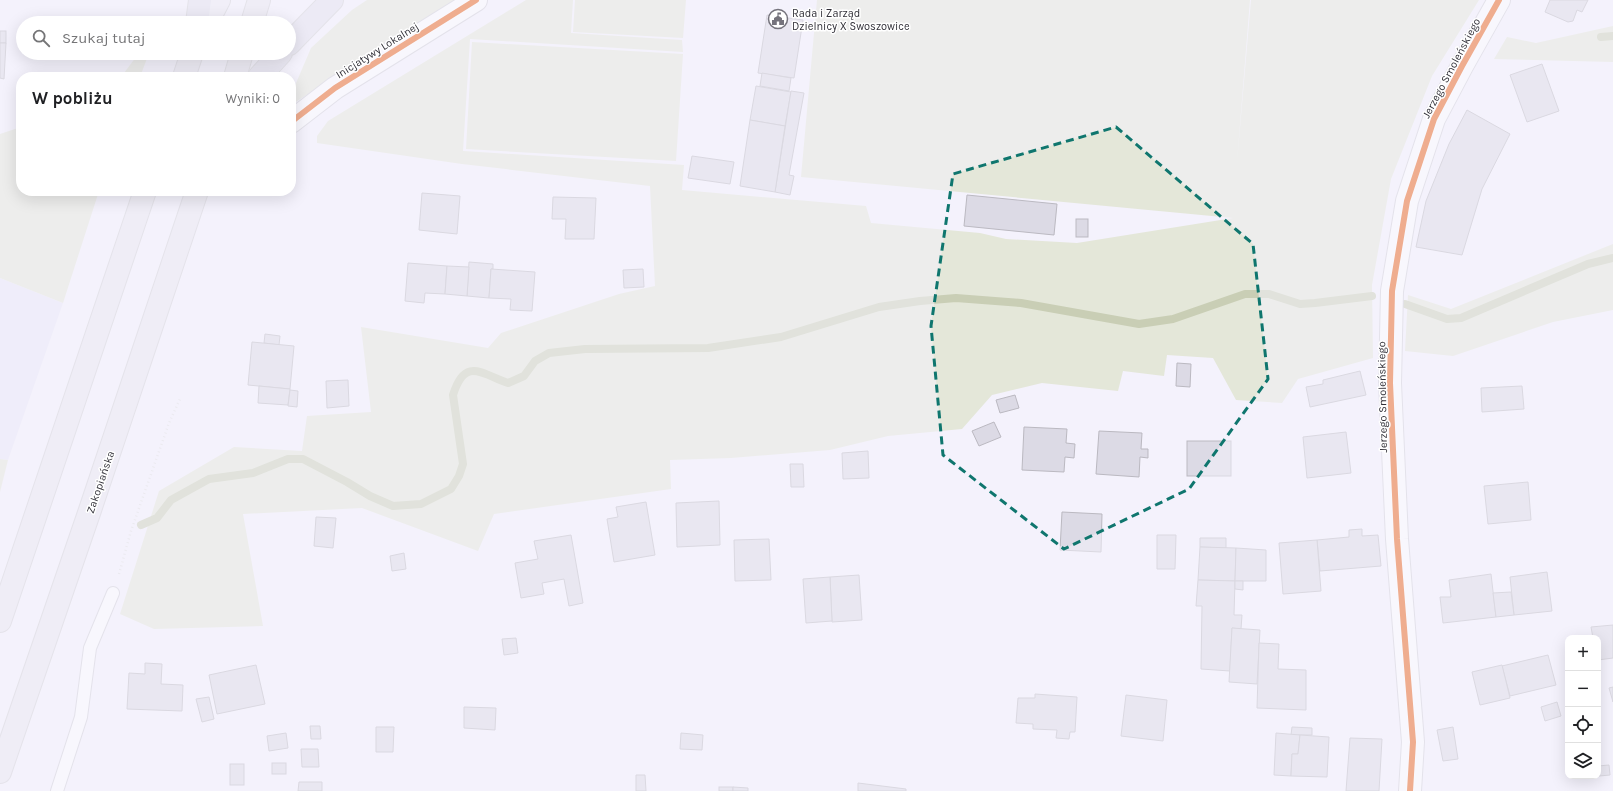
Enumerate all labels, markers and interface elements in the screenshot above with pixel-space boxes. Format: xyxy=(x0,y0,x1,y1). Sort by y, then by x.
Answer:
place label: Rada i Zarząd Dzielnicy X Swoszowice xyxy=(792,7,910,33)
public building icon: Rada i Zarząd Dzielnicy X Swoszowice xyxy=(767,8,789,30)
search box xyxy=(16,16,296,60)
street label: Jerzego Smoleńskiego xyxy=(1420,16,1483,120)
street label: Inicjatywy Lokalnej xyxy=(333,20,421,81)
icon: search xyxy=(30,27,52,49)
text: Szukaj tutaj xyxy=(62,29,146,47)
text: W pobliżu xyxy=(32,88,113,108)
text: Wyniki: 0 xyxy=(226,91,280,106)
street label: Jerzego Smoleńskiego xyxy=(1375,341,1390,453)
street label: Zakopiańska xyxy=(84,449,117,515)
map controls xyxy=(1565,635,1601,779)
button: + xyxy=(1565,635,1601,671)
button: − xyxy=(1565,671,1601,707)
button: locate xyxy=(1565,707,1601,743)
button: layers xyxy=(1565,743,1601,779)

